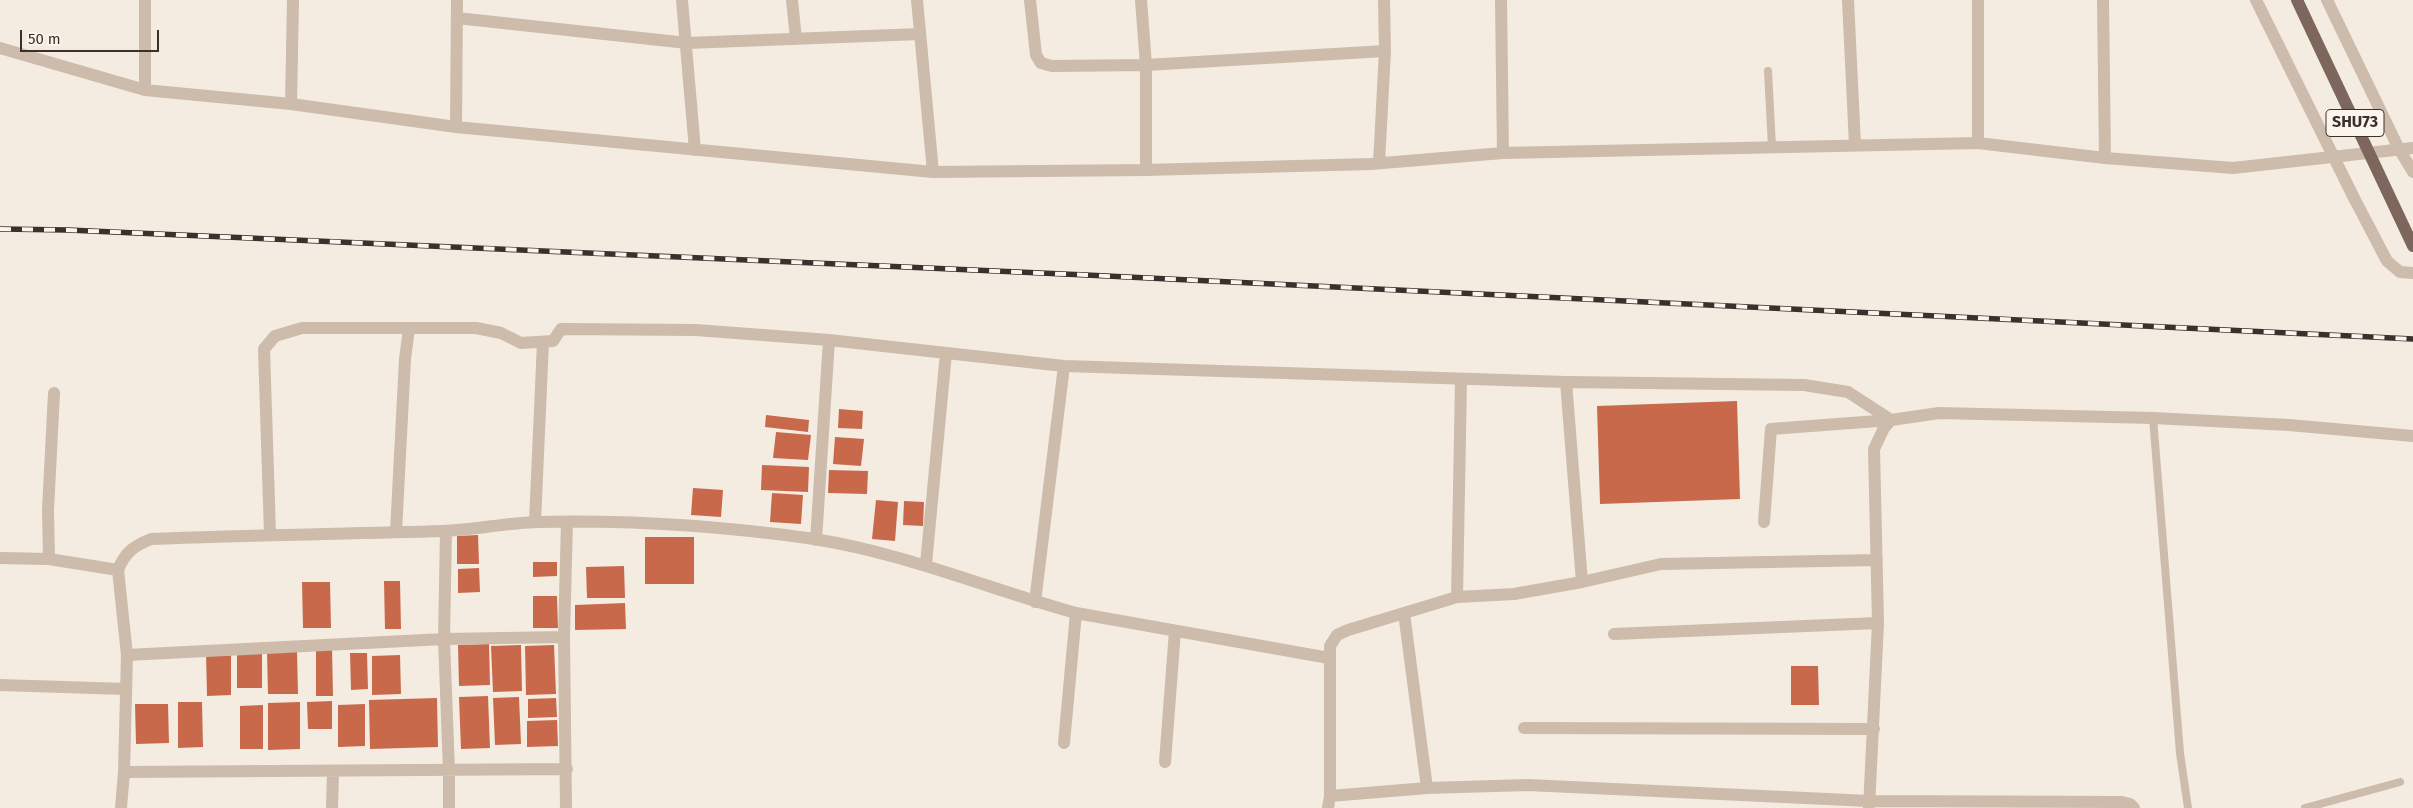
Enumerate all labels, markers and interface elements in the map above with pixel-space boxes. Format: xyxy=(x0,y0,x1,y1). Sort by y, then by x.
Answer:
scale bar xyxy=(22,20,161,52)
text: 50 m xyxy=(28,30,61,48)
road number: SHU73 xyxy=(2326,110,2384,136)

